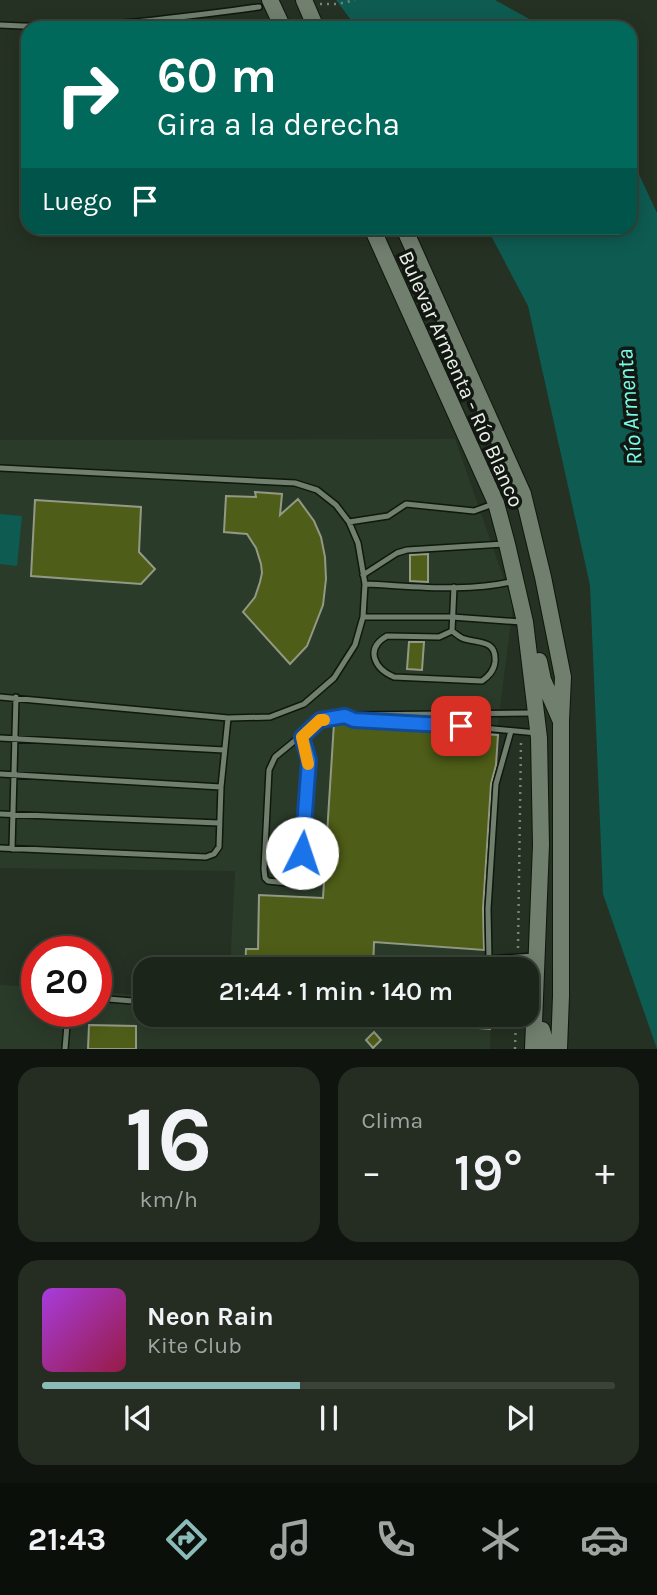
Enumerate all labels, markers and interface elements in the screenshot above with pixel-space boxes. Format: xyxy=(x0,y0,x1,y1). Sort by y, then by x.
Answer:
text: 60 m xyxy=(157,47,277,104)
icon: right xyxy=(42,49,133,140)
text: Gira a la derecha xyxy=(157,106,400,143)
icon: arrive xyxy=(126,182,164,220)
text: Luego xyxy=(42,186,112,217)
street label: Bulevar Armenta - Río Blanco xyxy=(394,247,528,511)
water label: Río Armenta xyxy=(611,348,648,466)
pin xyxy=(431,696,491,756)
icon: arrive xyxy=(442,707,480,745)
position arrow xyxy=(265,816,339,890)
speed limit sign: 20 xyxy=(21,936,112,1027)
text: 21:44 · 1 min · 140 m xyxy=(219,976,453,1007)
text: 16 xyxy=(125,1087,213,1193)
text: Clima xyxy=(362,1107,423,1134)
text: 19° xyxy=(454,1142,523,1203)
text: − xyxy=(362,1150,381,1195)
text: + xyxy=(595,1150,615,1195)
text: km/h xyxy=(140,1186,198,1213)
text: Neon Rain xyxy=(147,1301,274,1332)
text: Kite Club xyxy=(147,1332,242,1359)
icon: previous xyxy=(119,1399,157,1437)
icon: pause xyxy=(310,1399,348,1437)
icon: next xyxy=(501,1399,539,1437)
icon: directions xyxy=(162,1515,211,1564)
icon: music xyxy=(266,1515,315,1564)
icon: phone xyxy=(371,1515,420,1564)
icon: climate xyxy=(476,1515,525,1564)
icon: car xyxy=(580,1515,629,1564)
text: 21:43 xyxy=(28,1521,106,1558)

